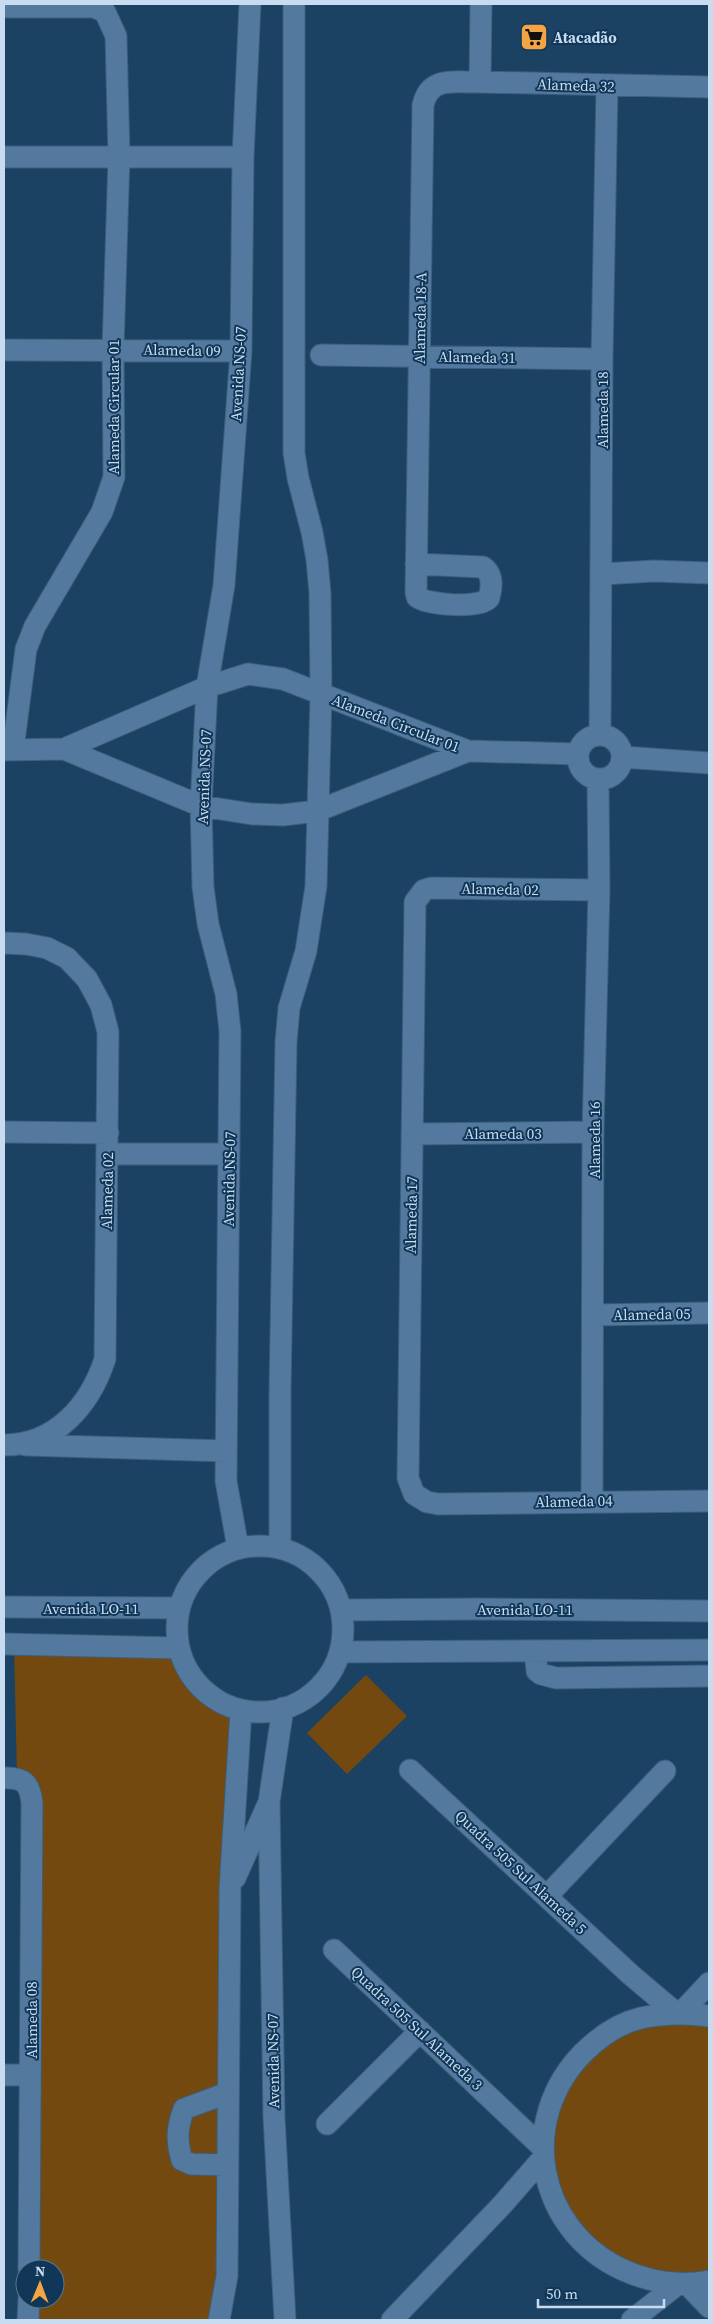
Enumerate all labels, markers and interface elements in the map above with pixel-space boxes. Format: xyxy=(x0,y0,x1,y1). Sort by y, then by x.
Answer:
supermarket icon: Atacadão xyxy=(519,22,549,52)
place label: Atacadão xyxy=(553,27,617,48)
street label: Alameda 32 xyxy=(537,73,615,97)
street label: Alameda 18-A xyxy=(409,272,431,364)
street label: Avenida NS-07 xyxy=(225,326,251,422)
street label: Alameda Circular 01 xyxy=(103,339,124,475)
street label: Alameda 09 xyxy=(143,339,221,361)
street label: Alameda 31 xyxy=(438,346,516,368)
street label: Alameda 18 xyxy=(592,371,613,449)
street label: Alameda Circular 01 xyxy=(329,689,463,757)
street label: Avenida NS-07 xyxy=(192,729,216,825)
street label: Alameda 02 xyxy=(461,878,539,900)
street label: Alameda 16 xyxy=(584,1101,605,1179)
street label: Alameda 03 xyxy=(464,1123,542,1144)
street label: Avenida NS-07 xyxy=(218,1131,240,1227)
street label: Alameda 02 xyxy=(96,1152,118,1230)
street label: Alameda 17 xyxy=(400,1176,422,1254)
street label: Alameda 05 xyxy=(613,1303,691,1325)
street label: Alameda 04 xyxy=(535,1490,613,1512)
street label: Avenida LO-11 xyxy=(43,1598,139,1619)
street label: Avenida LO-11 xyxy=(477,1599,573,1620)
street label: Quadra 505 Sul Alameda 5 xyxy=(451,1805,591,1939)
street label: Quadra 505 Sul Alameda 3 xyxy=(347,1961,487,2095)
street label: Alameda 08 xyxy=(21,1981,42,2059)
street label: Avenida NS-07 xyxy=(262,2013,284,2109)
north arrow xyxy=(15,2259,65,2309)
text: N xyxy=(35,2261,46,2281)
scale bar xyxy=(538,2276,664,2308)
text: 50 m xyxy=(546,2283,578,2304)

